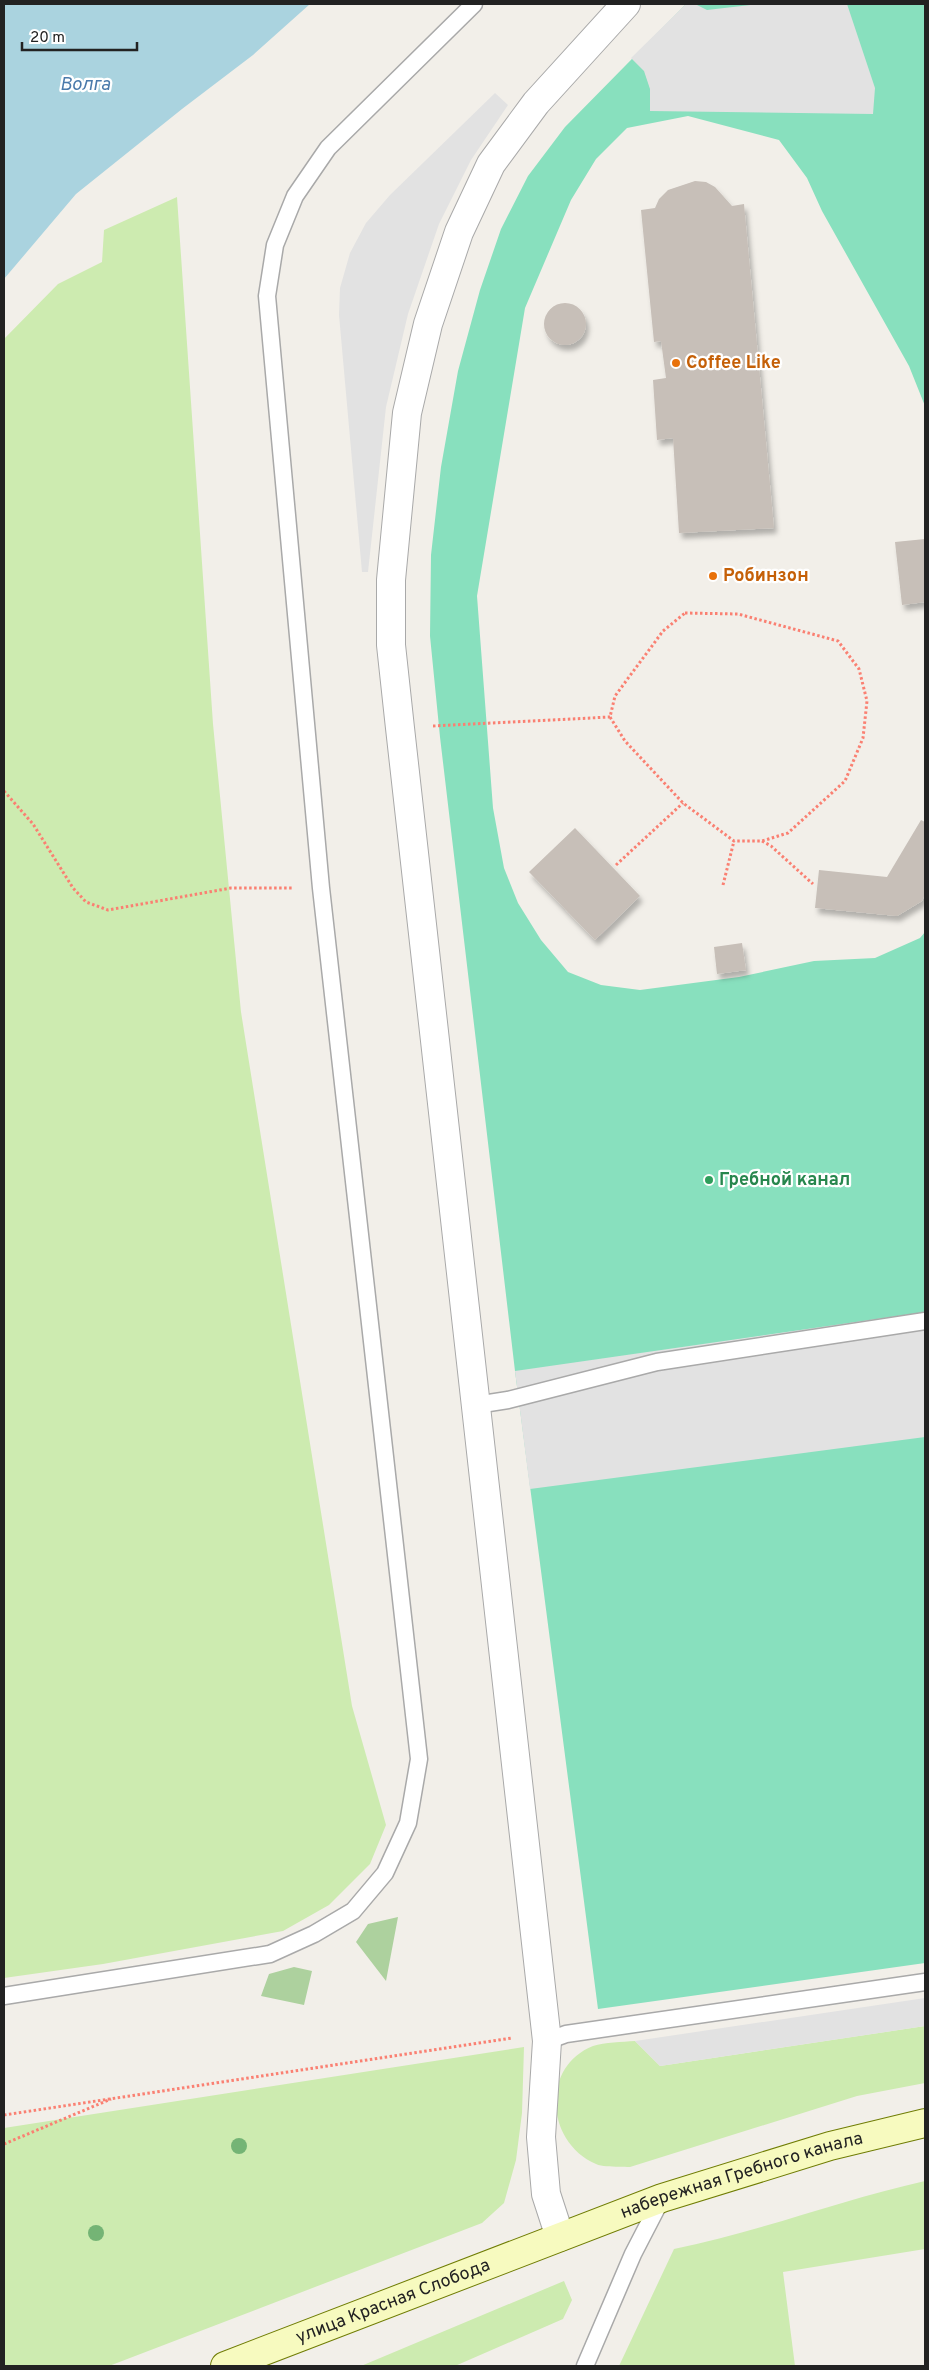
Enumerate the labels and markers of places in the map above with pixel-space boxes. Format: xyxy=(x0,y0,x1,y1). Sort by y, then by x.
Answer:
place label: Coffee Like xyxy=(686,352,781,375)
marker: Coffee Like xyxy=(670,357,682,369)
place label: Робинзон xyxy=(723,565,809,588)
marker: Робинзон xyxy=(707,570,719,582)
place label: Гребной канал xyxy=(719,1169,850,1192)
marker: Гребной канал xyxy=(703,1174,715,1186)

